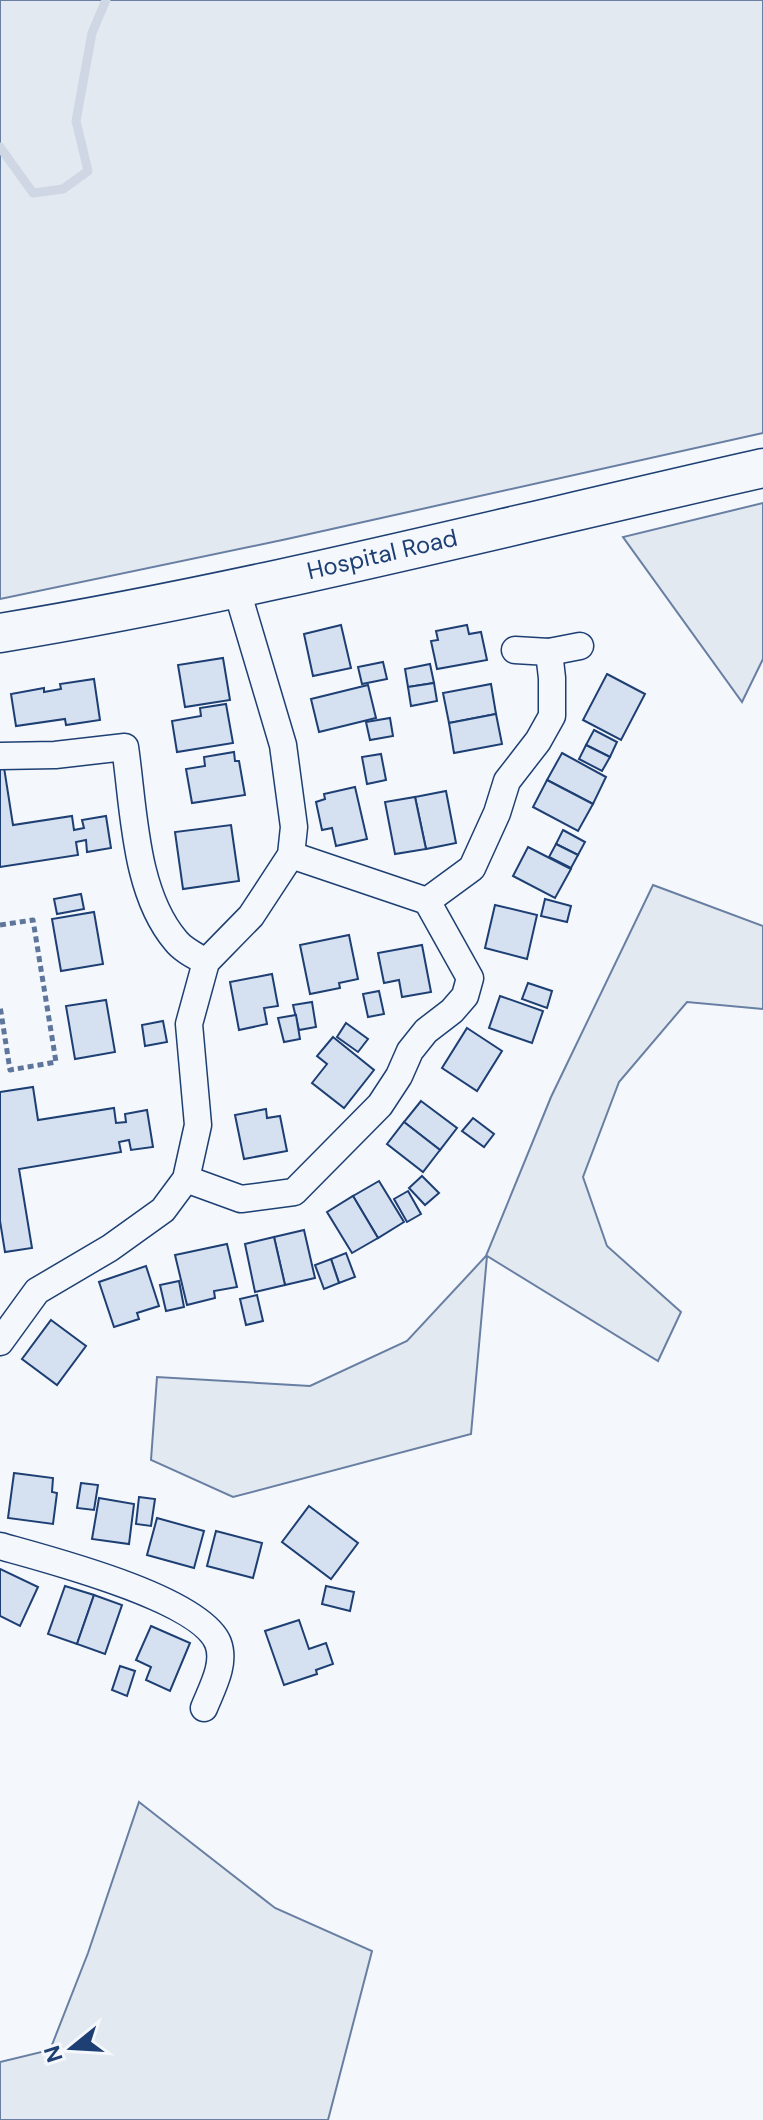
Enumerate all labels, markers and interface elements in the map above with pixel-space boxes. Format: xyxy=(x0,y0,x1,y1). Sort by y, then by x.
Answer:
street label: Hospital Road xyxy=(304,522,460,586)
north arrow xyxy=(32,2008,112,2088)
text: N xyxy=(37,2042,70,2066)

